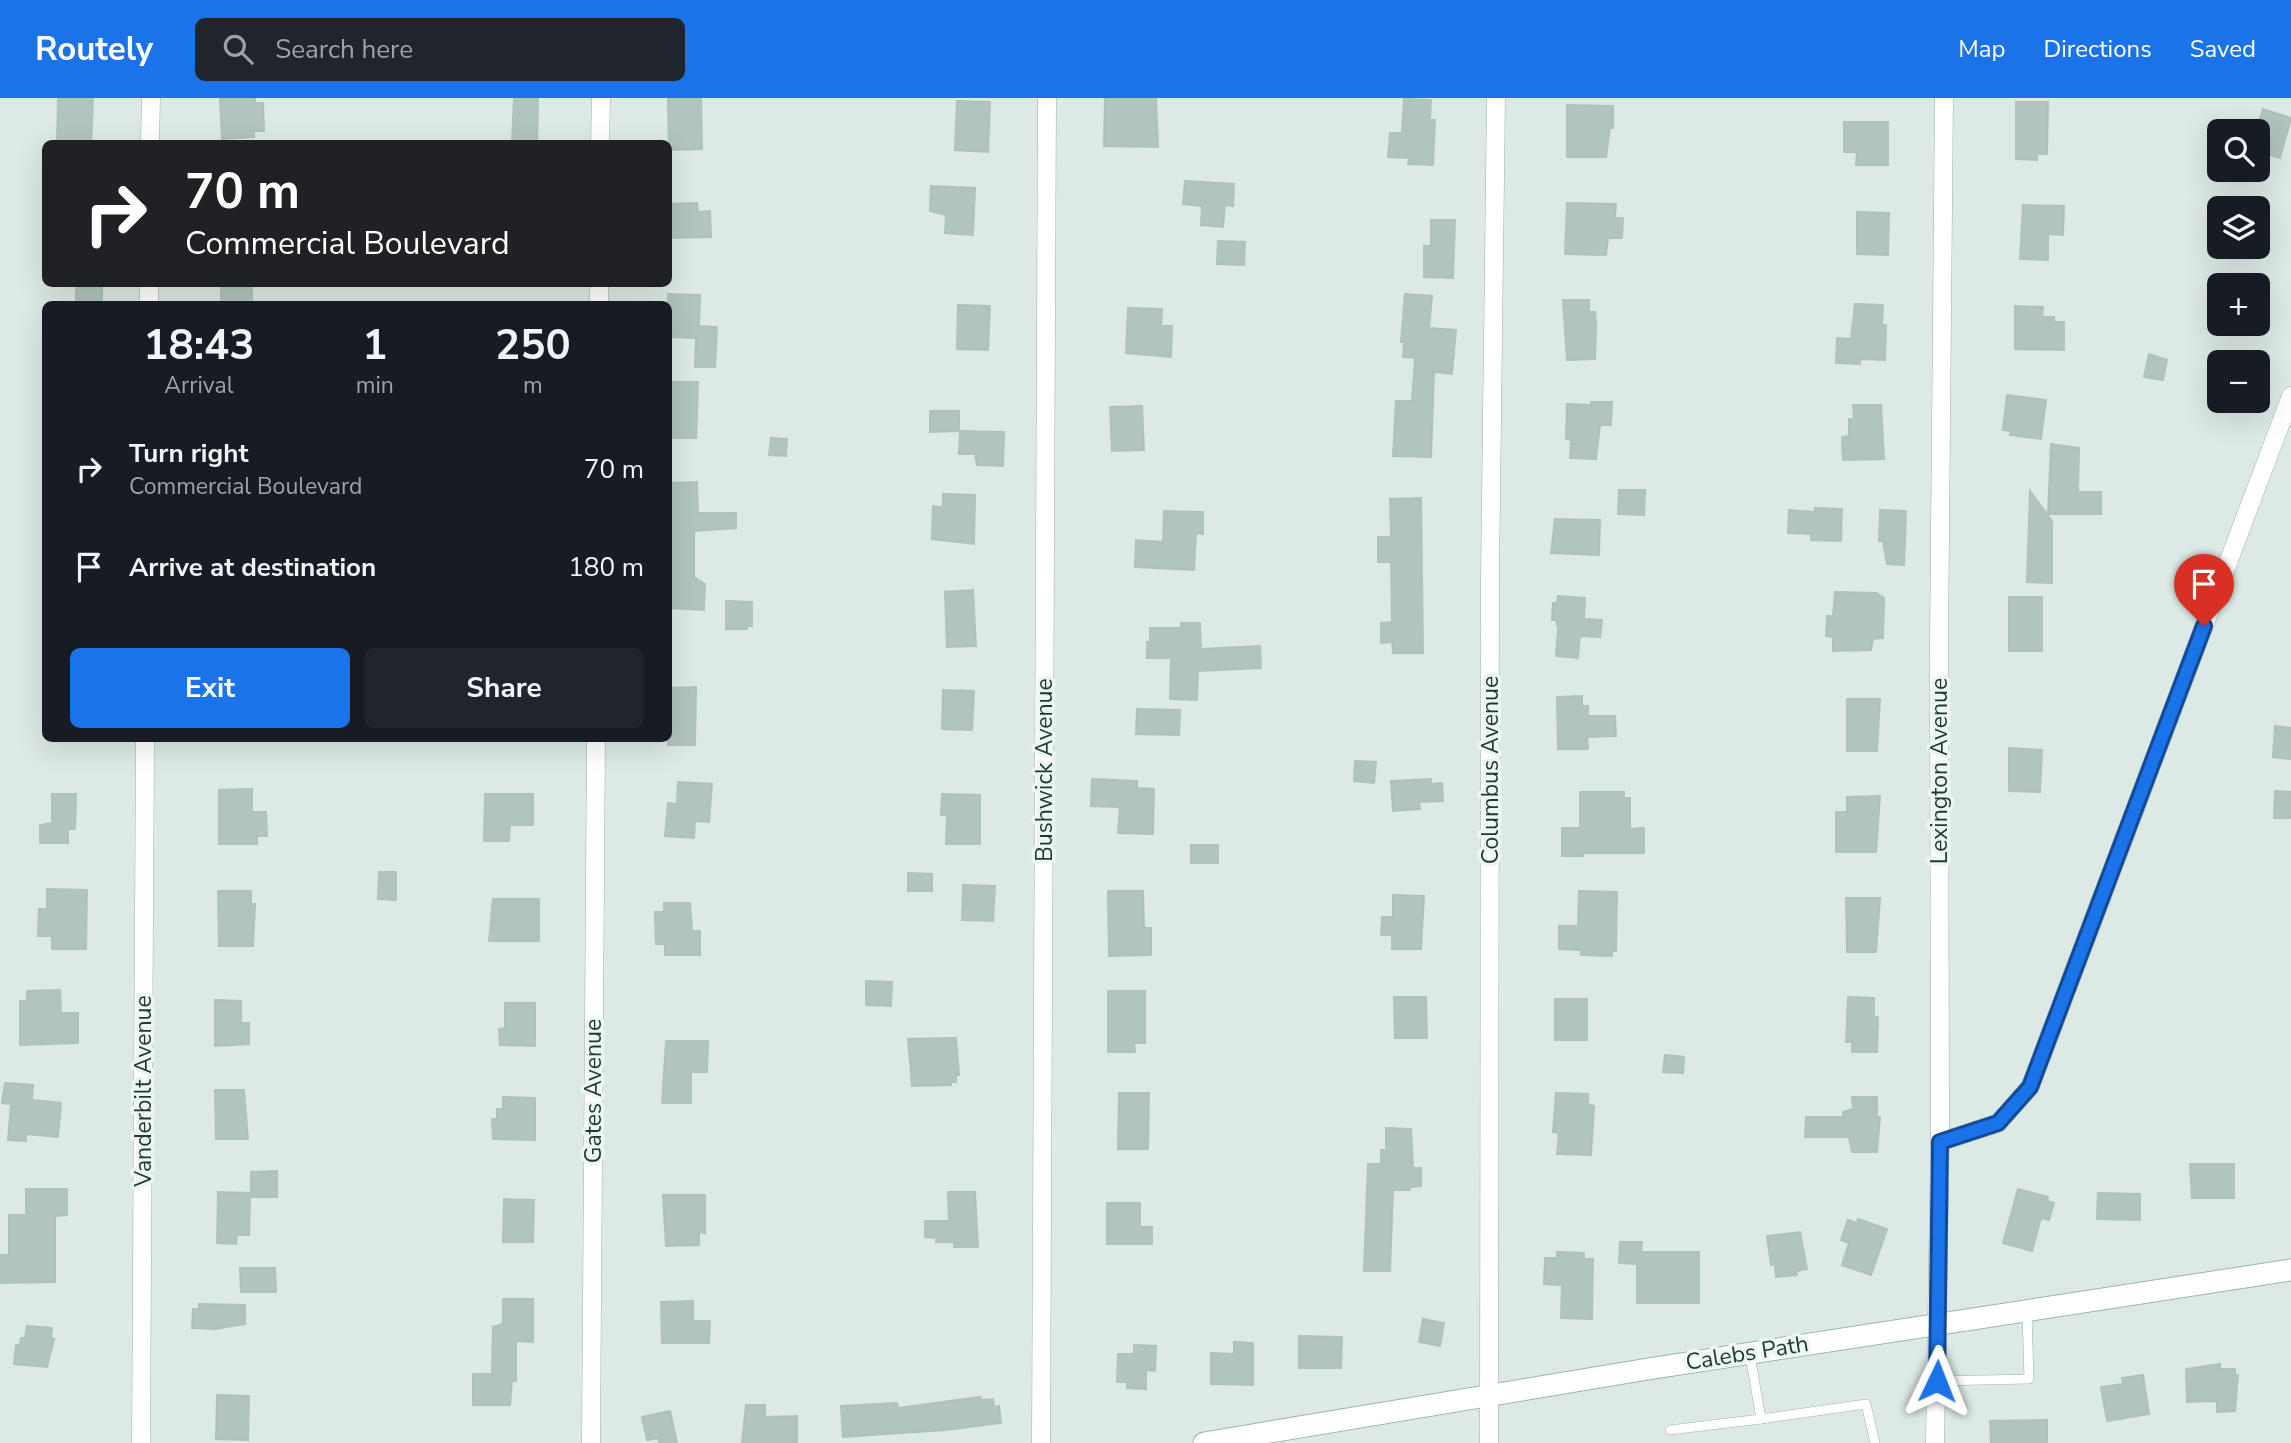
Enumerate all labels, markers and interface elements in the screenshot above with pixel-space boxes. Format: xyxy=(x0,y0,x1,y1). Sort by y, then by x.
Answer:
search box xyxy=(195,18,685,81)
text: Routely xyxy=(35,27,153,72)
icon: search xyxy=(219,30,257,68)
text: Search here xyxy=(275,32,413,67)
text: Map xyxy=(1958,33,2005,65)
text: Directions xyxy=(2043,33,2152,65)
text: Saved xyxy=(2190,33,2256,65)
map controls xyxy=(2207,119,2270,413)
button: search xyxy=(2207,119,2270,182)
text: 70 m xyxy=(185,158,300,225)
icon: right xyxy=(70,168,161,259)
button: layers xyxy=(2207,196,2270,259)
text: Commercial Boulevard xyxy=(185,222,510,265)
button: + xyxy=(2207,273,2270,336)
text: 18:43 xyxy=(143,317,254,374)
text: 1 xyxy=(362,317,387,374)
text: 250 xyxy=(495,317,571,374)
button: − xyxy=(2207,350,2270,413)
text: Arrival xyxy=(164,370,233,401)
text: min xyxy=(356,370,394,401)
text: m xyxy=(523,370,543,401)
text: Turn right xyxy=(129,436,248,471)
icon: right xyxy=(70,450,108,488)
text: 70 m xyxy=(584,452,644,487)
text: Commercial Boulevard xyxy=(129,471,362,502)
icon: arrive xyxy=(70,548,108,586)
text: Arrive at destination xyxy=(129,550,376,585)
text: 180 m xyxy=(568,550,644,585)
pin xyxy=(2174,554,2234,626)
icon: arrive xyxy=(2185,565,2223,603)
button: Exit xyxy=(70,648,350,728)
button: Share xyxy=(364,648,644,728)
street label: Columbus Avenue xyxy=(1475,676,1506,864)
street label: Bushwick Avenue xyxy=(1029,678,1060,862)
street label: Lexington Avenue xyxy=(1924,678,1955,864)
street label: Vanderbilt Avenue xyxy=(128,995,159,1188)
street label: Gates Avenue xyxy=(578,1019,609,1163)
street label: Calebs Path xyxy=(1683,1328,1811,1378)
position arrow xyxy=(1900,1344,1974,1418)

